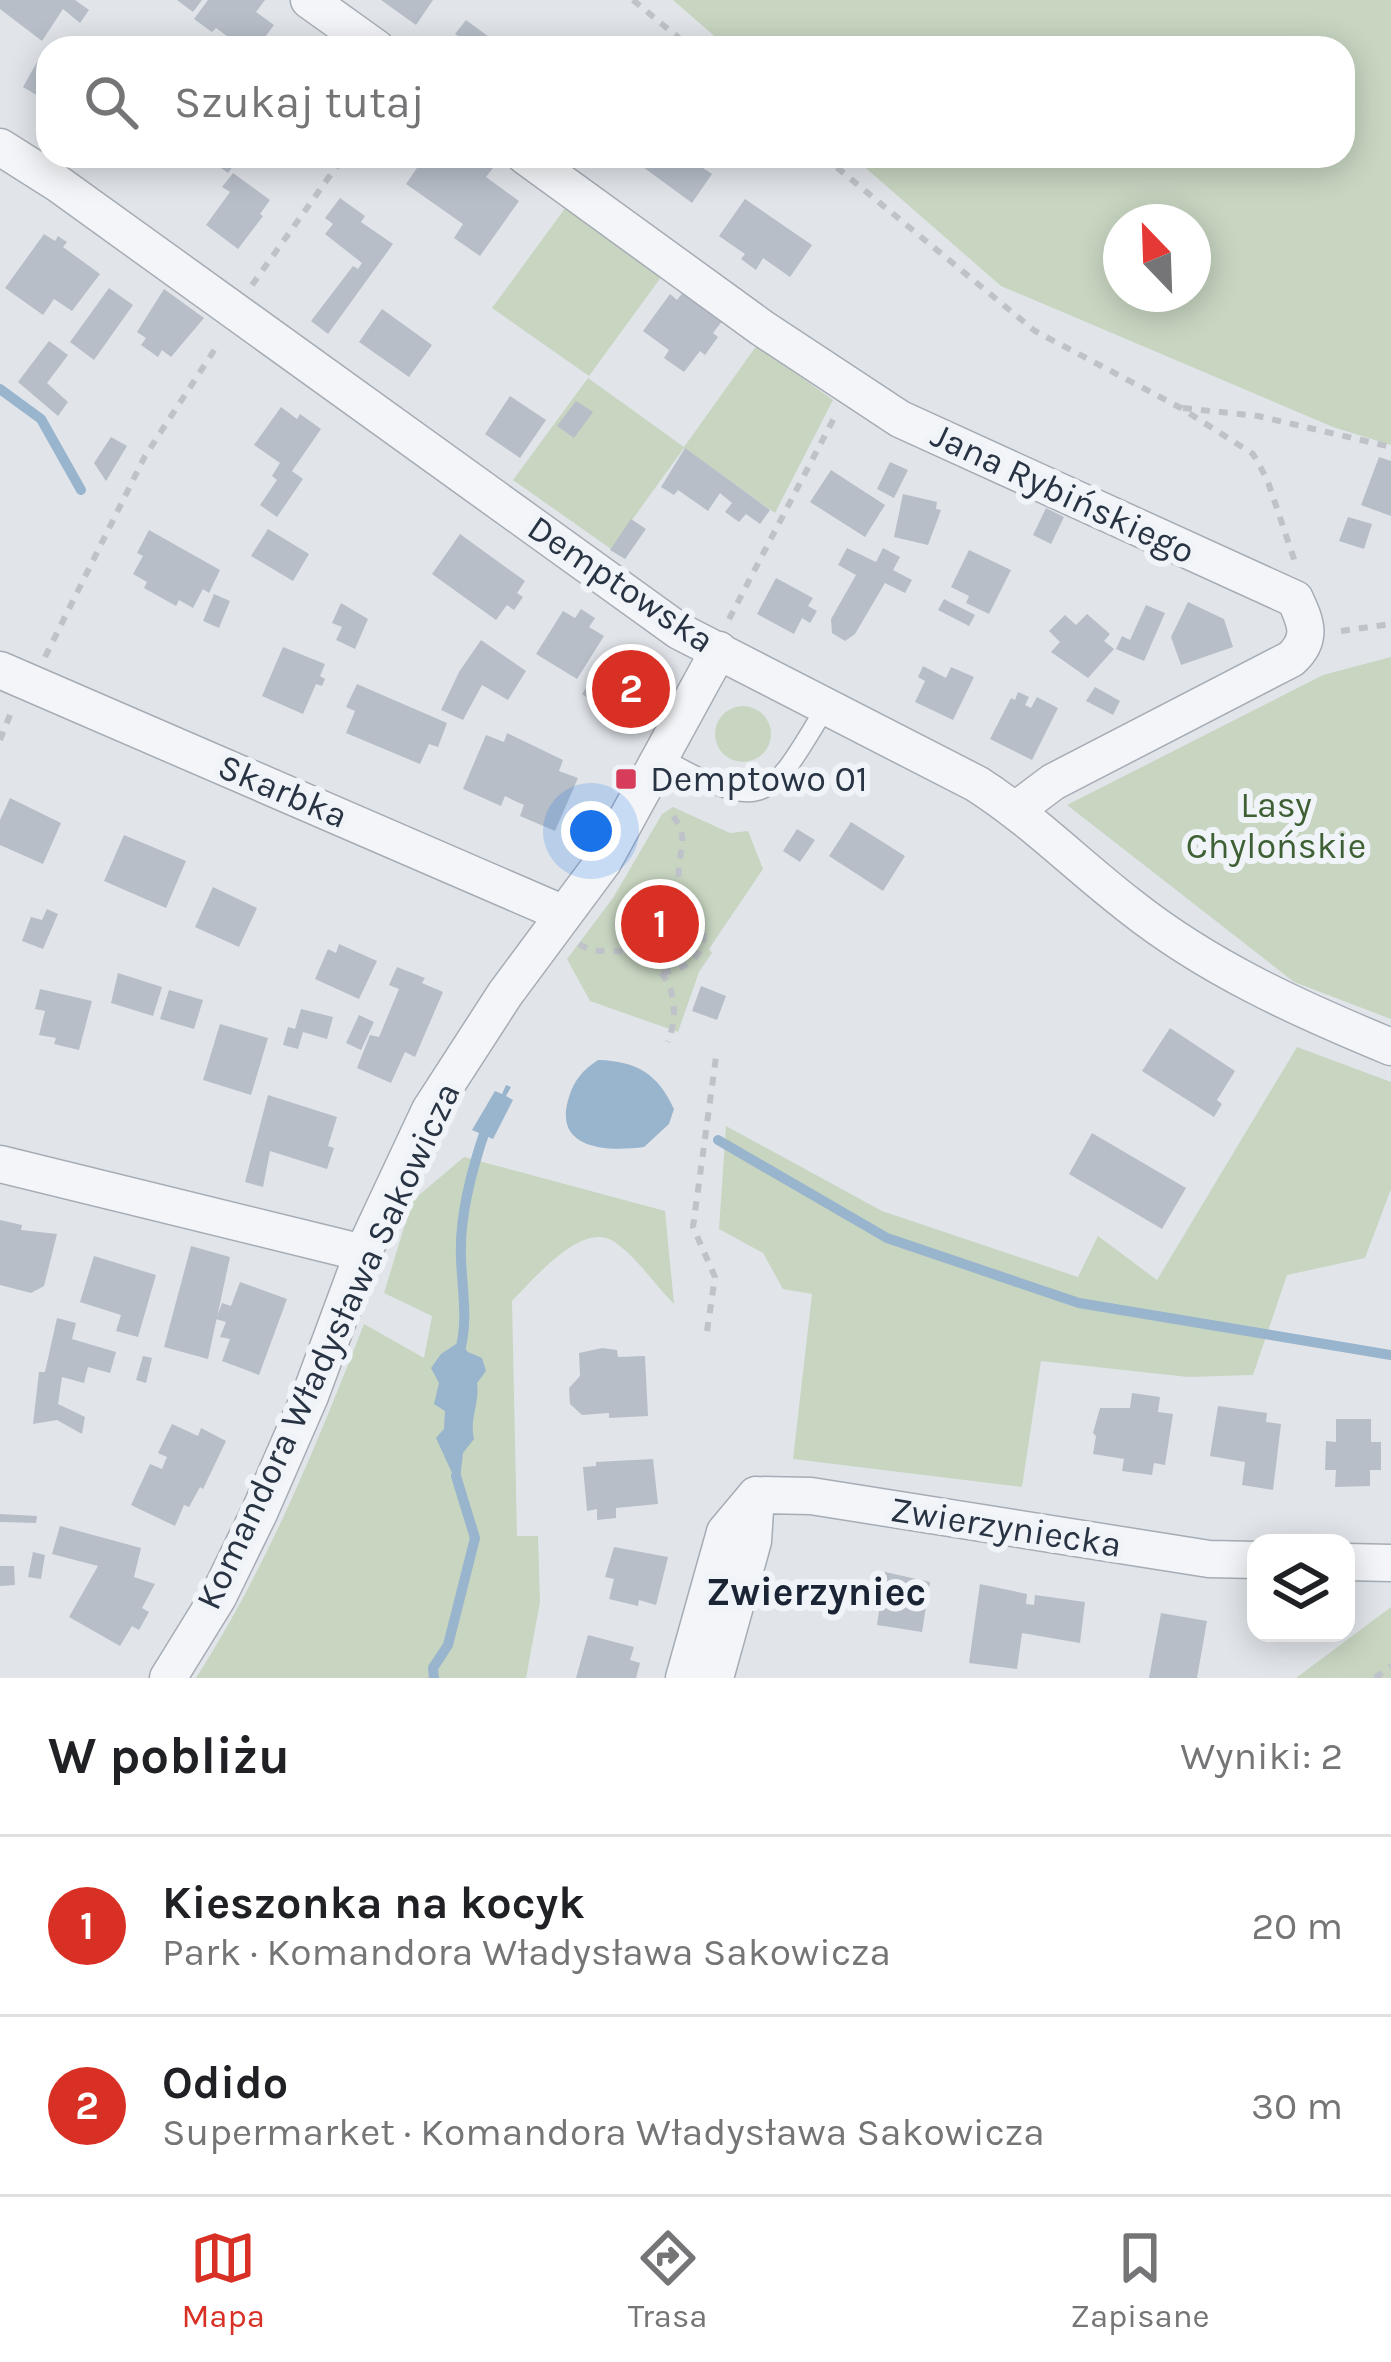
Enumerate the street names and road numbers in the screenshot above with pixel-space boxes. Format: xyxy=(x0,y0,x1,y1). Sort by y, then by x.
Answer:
street label: Jana Rybińskiego xyxy=(925,414,1201,572)
street label: Demptowska xyxy=(520,506,722,662)
street label: Skarbka xyxy=(212,745,354,837)
street label: Komandora Władysława Sakowicza xyxy=(187,1076,469,1616)
street label: Zwierzyniecka xyxy=(888,1488,1124,1566)

